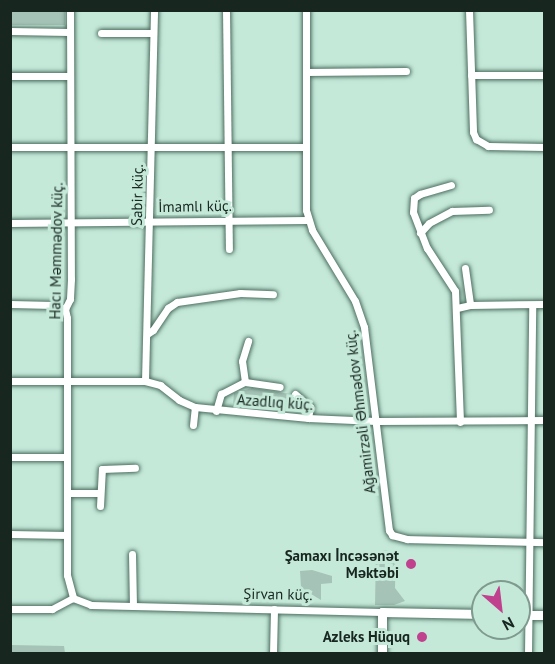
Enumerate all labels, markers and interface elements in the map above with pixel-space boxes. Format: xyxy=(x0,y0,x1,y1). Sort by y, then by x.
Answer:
street label: Sabir küç. xyxy=(127,164,147,226)
street label: Hacı Məmmədov küç. xyxy=(46,182,66,320)
street label: İmamlı küç. xyxy=(158,196,232,216)
street label: Ağamirzəli Əhmədov küç. xyxy=(341,329,379,495)
street label: Azadlıq küç. xyxy=(236,390,314,414)
place label: Şamaxı İncəsənət Məktəbi xyxy=(285,546,399,581)
marker: Şamaxı İncəsənət Məktəbi xyxy=(404,557,418,571)
north arrow xyxy=(471,580,531,640)
street label: Şirvan küç. xyxy=(243,584,313,604)
text: N xyxy=(499,613,518,635)
place label: Azleks Hüquq xyxy=(323,628,410,646)
marker: Azleks Hüquq xyxy=(415,630,429,644)

